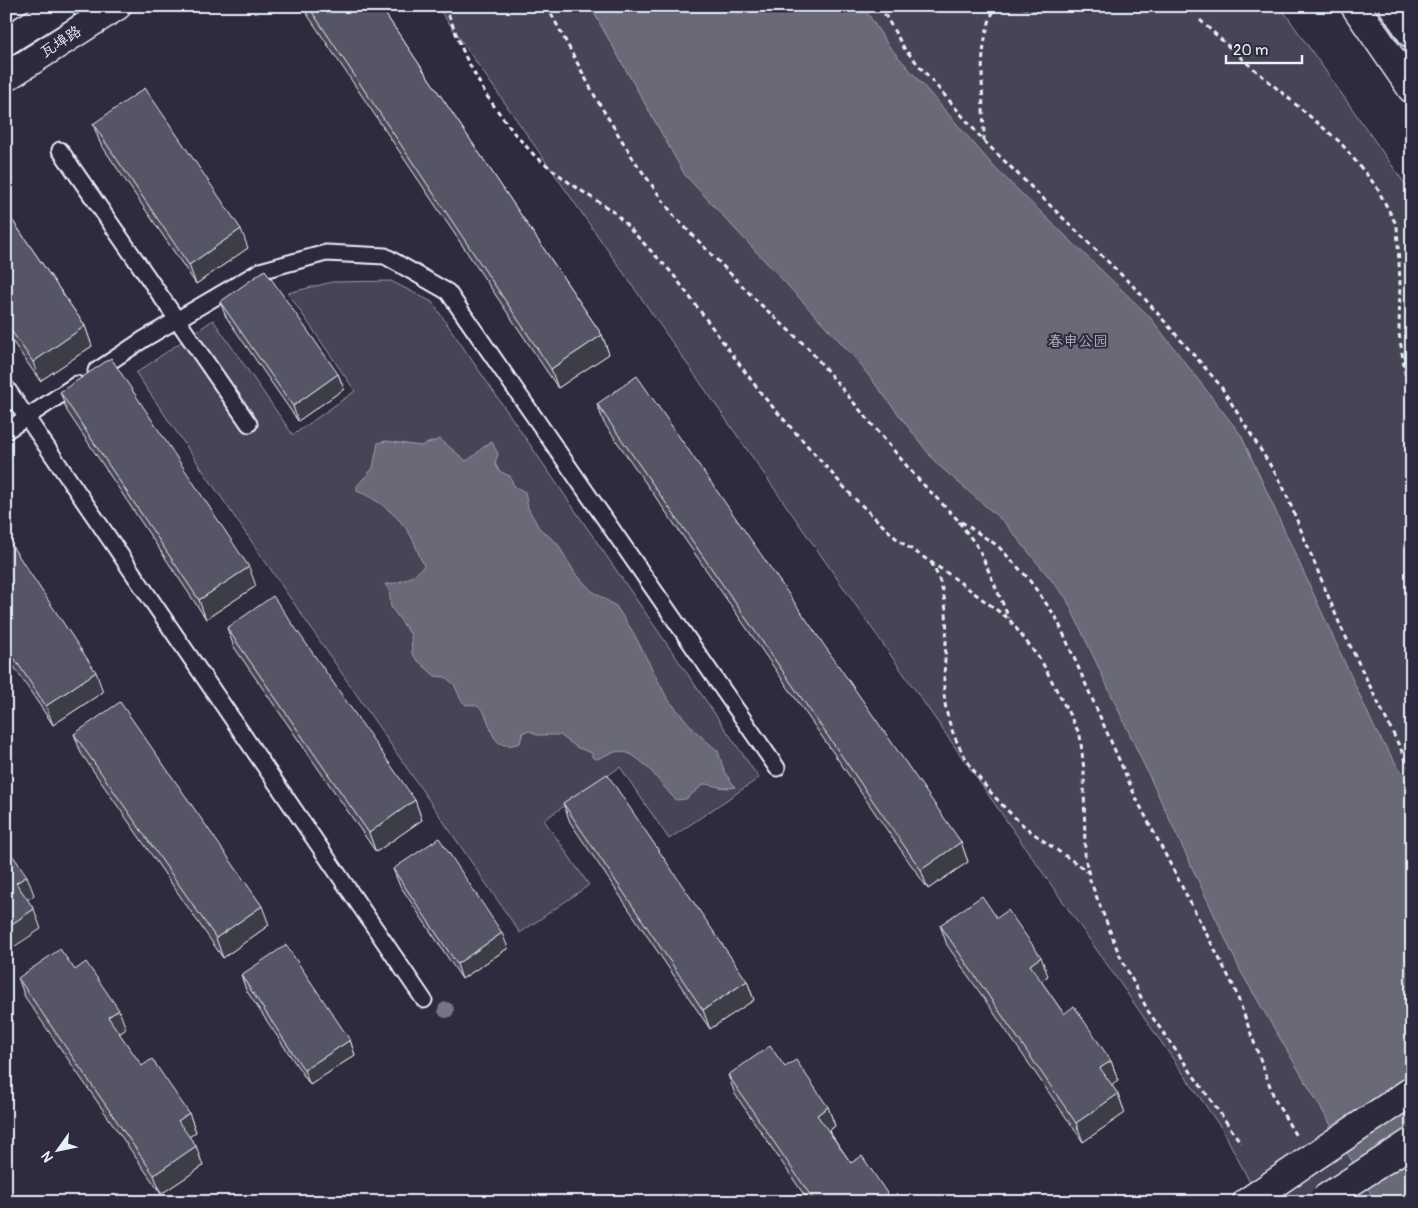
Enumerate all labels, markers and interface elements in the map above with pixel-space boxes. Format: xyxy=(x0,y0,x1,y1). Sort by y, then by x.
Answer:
street label: 瓦埠路 xyxy=(37,22,85,62)
scale bar xyxy=(1226,32,1302,64)
text: 20 m xyxy=(1233,41,1268,60)
park label: 春申公园 xyxy=(1048,332,1108,351)
north arrow xyxy=(32,1126,82,1176)
text: N xyxy=(38,1148,57,1165)

